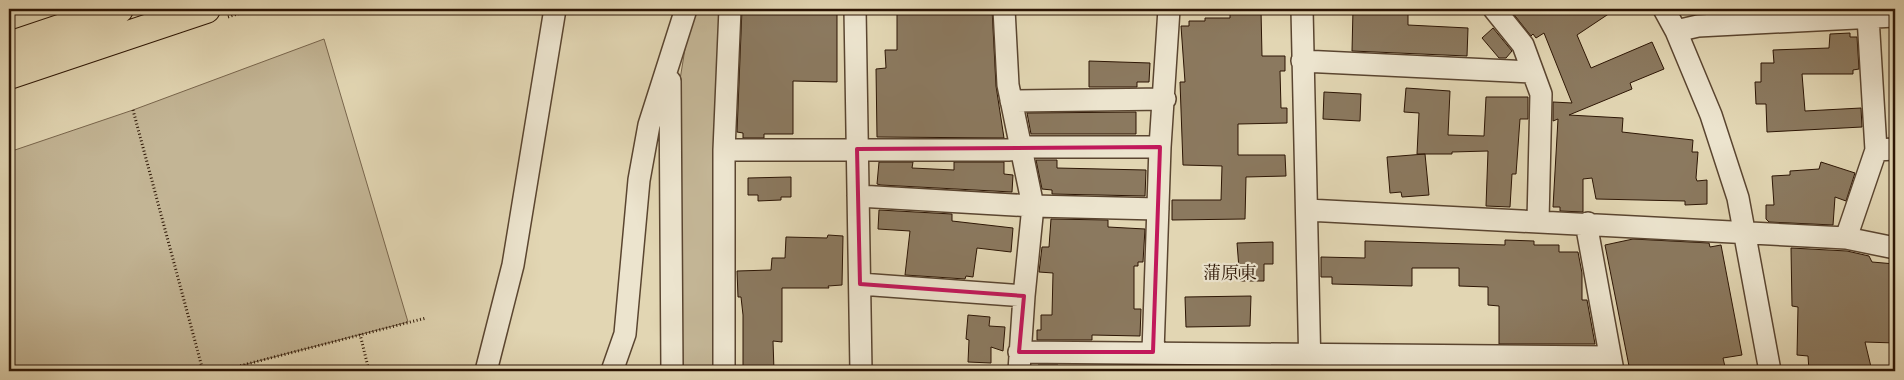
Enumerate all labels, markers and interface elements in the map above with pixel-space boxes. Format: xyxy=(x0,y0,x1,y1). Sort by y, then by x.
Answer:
district label: 蒲原東 xyxy=(1203,262,1257,287)

